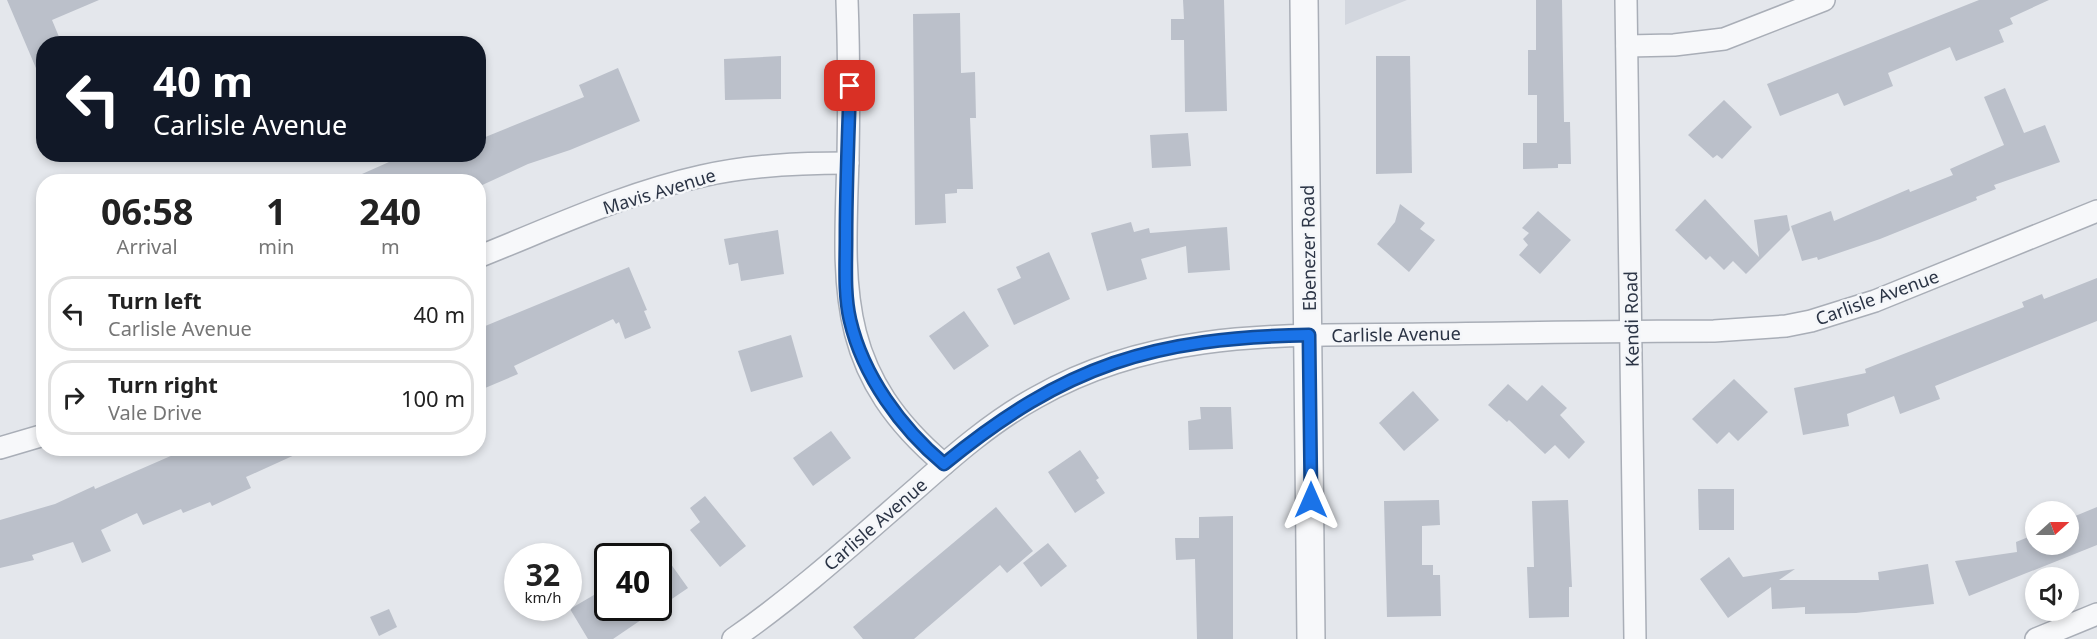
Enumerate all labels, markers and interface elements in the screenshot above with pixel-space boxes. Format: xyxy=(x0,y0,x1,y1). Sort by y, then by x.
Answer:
text: 40 m xyxy=(153,52,253,109)
icon: left xyxy=(54,60,132,138)
pin xyxy=(824,60,875,111)
icon: arrive xyxy=(833,69,866,102)
text: Carlisle Avenue xyxy=(153,106,347,143)
street label: Mavis Avenue xyxy=(600,162,718,220)
street label: Ebenezer Road xyxy=(1295,185,1321,311)
text: 06:58 xyxy=(101,187,193,236)
text: 1 xyxy=(266,187,287,236)
text: 240 xyxy=(359,187,421,236)
text: Arrival xyxy=(117,233,178,260)
text: min xyxy=(258,233,294,260)
text: m xyxy=(381,233,400,260)
street label: Carlisle Avenue xyxy=(1812,264,1942,330)
street label: Kendi Road xyxy=(1618,271,1644,367)
text: Turn left xyxy=(108,285,202,315)
icon: left xyxy=(57,297,90,330)
text: 40 m xyxy=(414,299,465,329)
text: Carlisle Avenue xyxy=(108,315,252,342)
street label: Carlisle Avenue xyxy=(1331,321,1461,347)
text: Turn right xyxy=(108,369,218,399)
icon: right xyxy=(57,381,90,414)
text: 100 m xyxy=(401,383,465,413)
text: Vale Drive xyxy=(108,399,202,426)
position arrow xyxy=(1279,468,1343,532)
street label: Carlisle Avenue xyxy=(818,472,932,576)
north arrow xyxy=(2025,501,2079,555)
map controls xyxy=(2025,501,2079,621)
speed limit sign: 40 xyxy=(594,543,672,621)
text: 32 xyxy=(526,554,560,595)
button: sound xyxy=(2025,567,2079,621)
text: km/h xyxy=(525,587,561,607)

